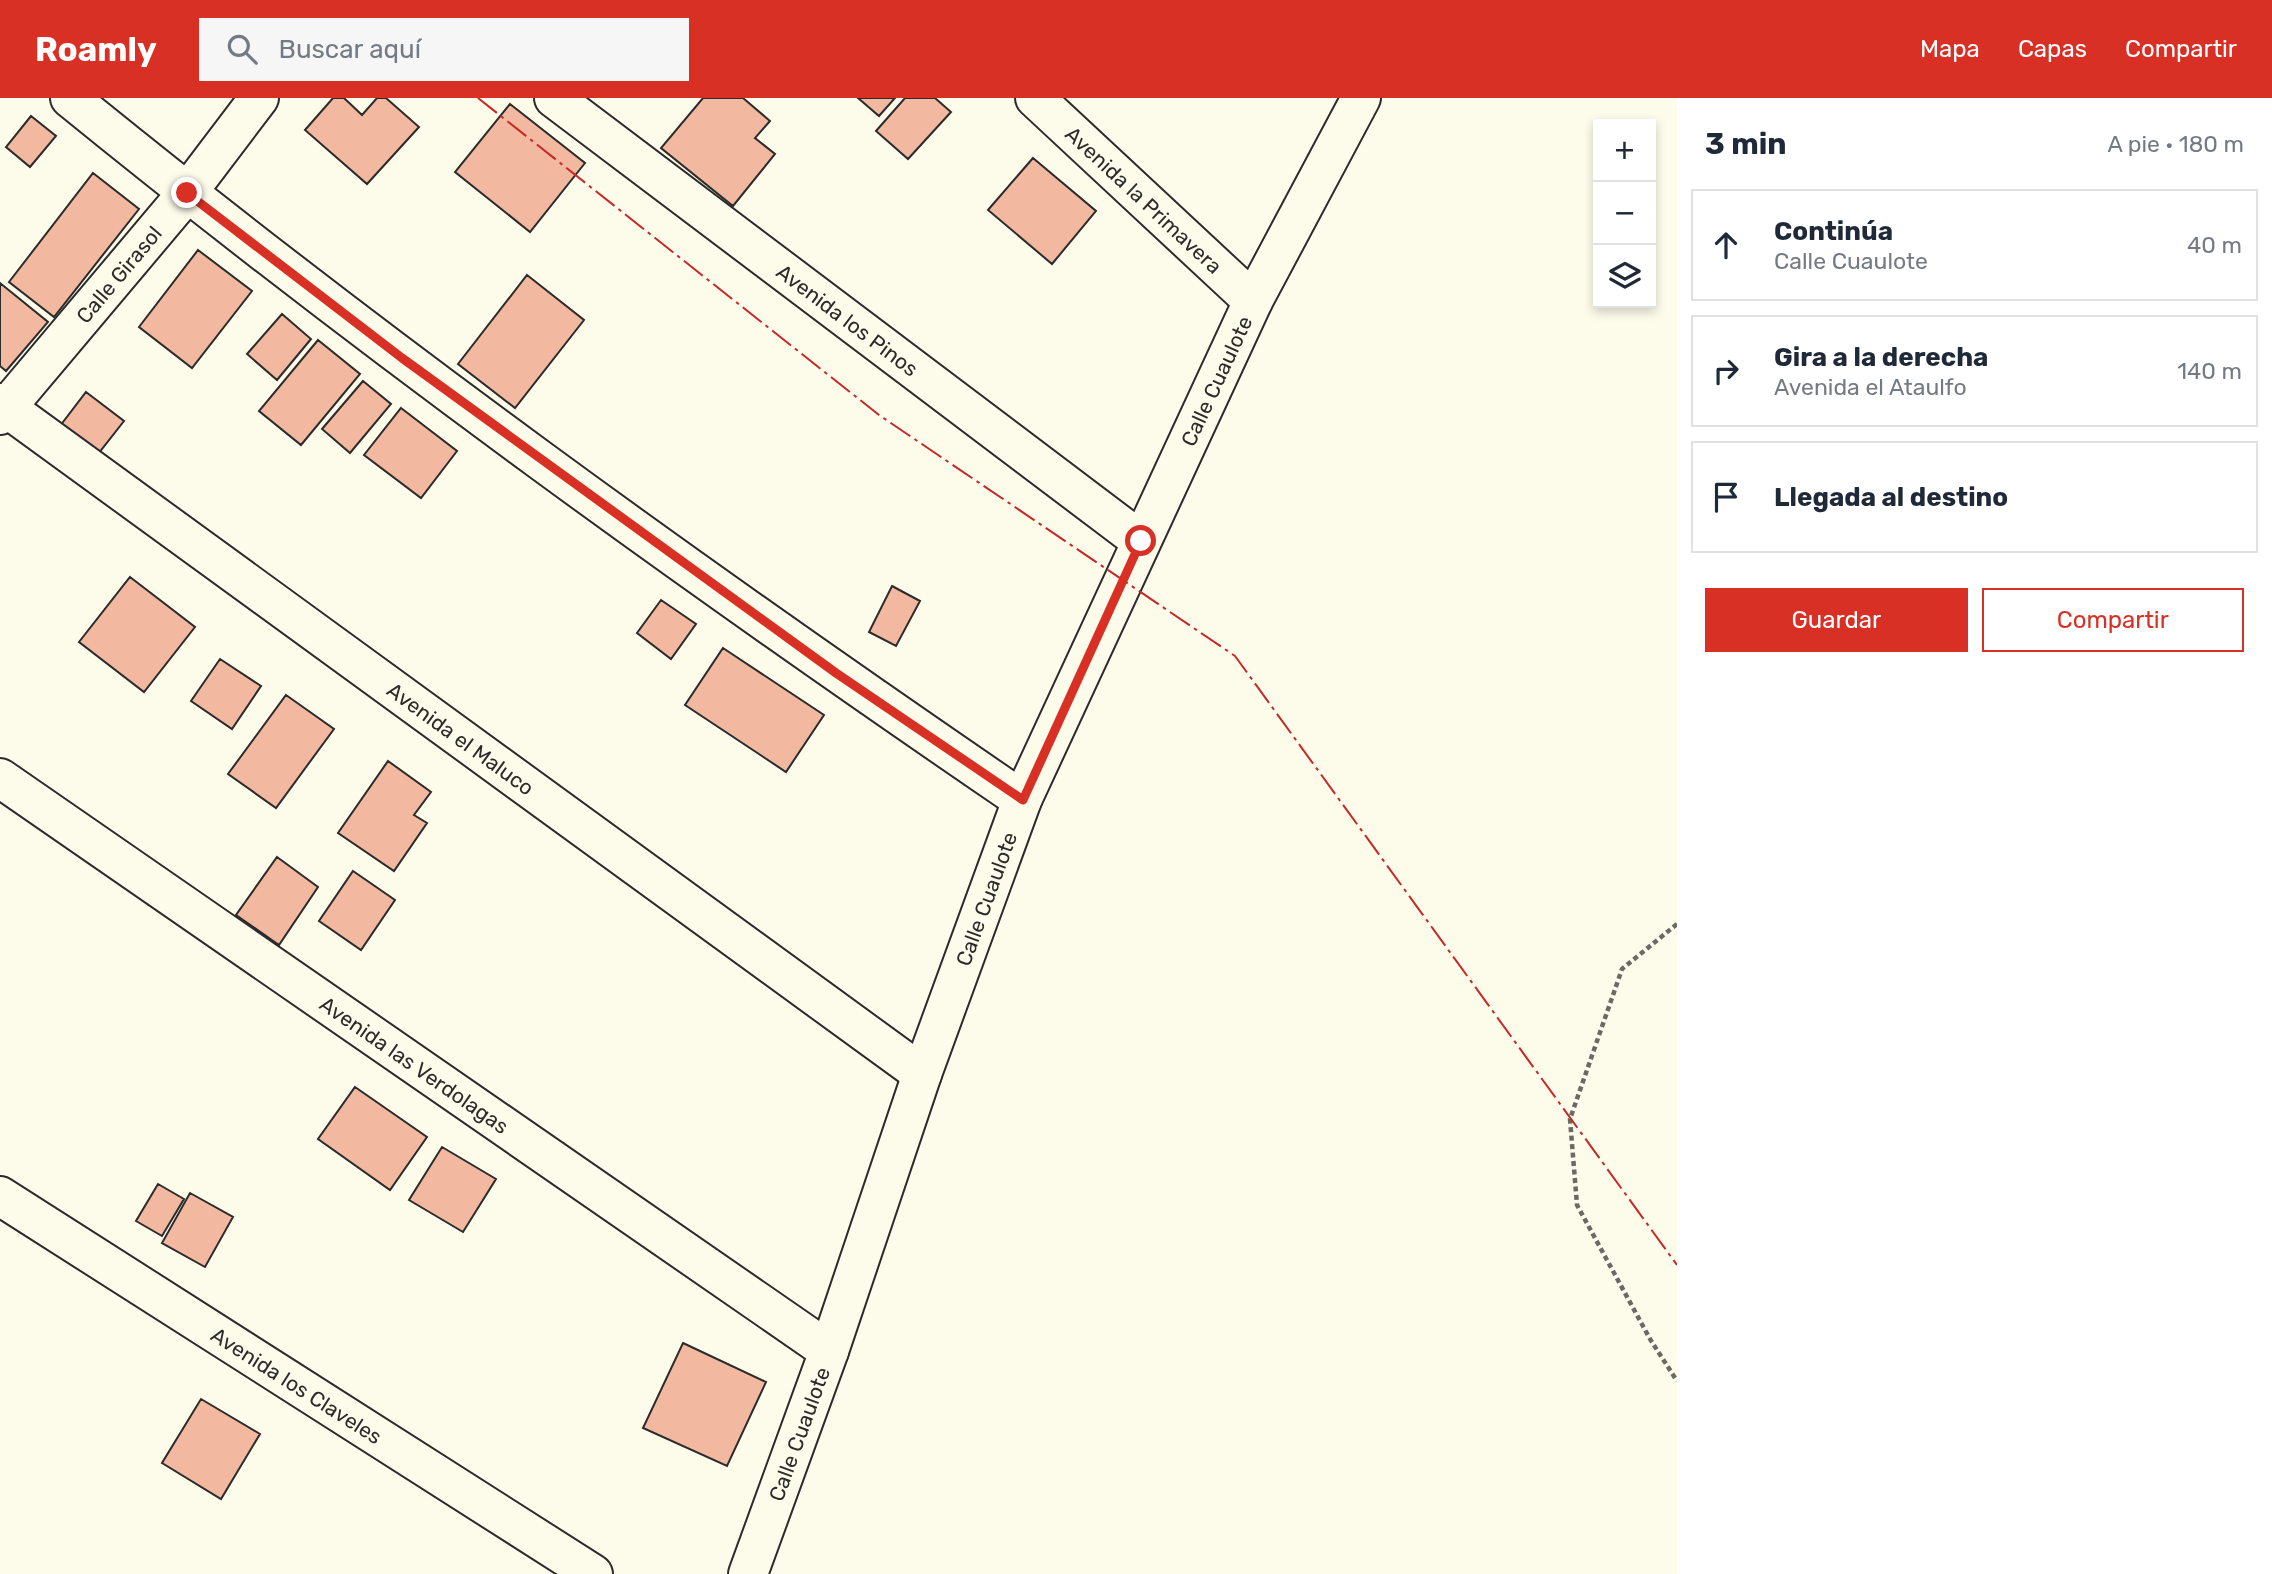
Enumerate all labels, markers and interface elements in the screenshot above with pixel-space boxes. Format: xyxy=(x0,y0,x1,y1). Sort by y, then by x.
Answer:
search box xyxy=(199,18,689,81)
text: Roamly xyxy=(35,30,157,69)
icon: search xyxy=(223,30,261,68)
text: Buscar aquí xyxy=(279,34,421,65)
text: Mapa xyxy=(1920,35,1980,63)
text: Capas xyxy=(2018,35,2087,63)
text: Compartir xyxy=(2125,35,2237,63)
map controls xyxy=(1593,119,1656,308)
button: + xyxy=(1593,119,1656,182)
street label: Avenida la Primavera xyxy=(1061,121,1227,278)
text: 3 min xyxy=(1705,126,1787,162)
text: A pie · 180 m xyxy=(2107,130,2244,158)
route end xyxy=(171,177,202,208)
button: − xyxy=(1593,182,1656,245)
text: Continúa xyxy=(1774,216,1893,247)
street label: Calle Girasol xyxy=(71,221,167,328)
icon: ahead xyxy=(1707,226,1745,264)
text: 40 m xyxy=(2187,231,2242,259)
button: layers xyxy=(1593,245,1656,308)
text: Calle Cuaulote xyxy=(1774,247,1928,275)
street label: Avenida los Pinos xyxy=(772,258,923,381)
street label: Calle Cuaulote xyxy=(1175,312,1257,450)
text: Gira a la derecha xyxy=(1774,342,1988,373)
icon: right xyxy=(1707,352,1745,390)
text: 140 m xyxy=(2177,357,2242,385)
text: Avenida el Ataulfo xyxy=(1774,373,1967,401)
icon: arrive xyxy=(1707,478,1745,516)
text: Llegada al destino xyxy=(1774,482,2008,513)
route start xyxy=(1125,525,1156,556)
button: Guardar xyxy=(1705,588,1968,652)
button: Compartir xyxy=(1982,588,2244,652)
street label: Avenida el Maluco xyxy=(383,677,539,800)
street label: Calle Cuaulote xyxy=(950,828,1022,969)
street label: Avenida las Verdolagas xyxy=(315,991,514,1138)
street label: Avenida los Claveles xyxy=(207,1322,387,1449)
street label: Calle Cuaulote xyxy=(763,1364,835,1504)

